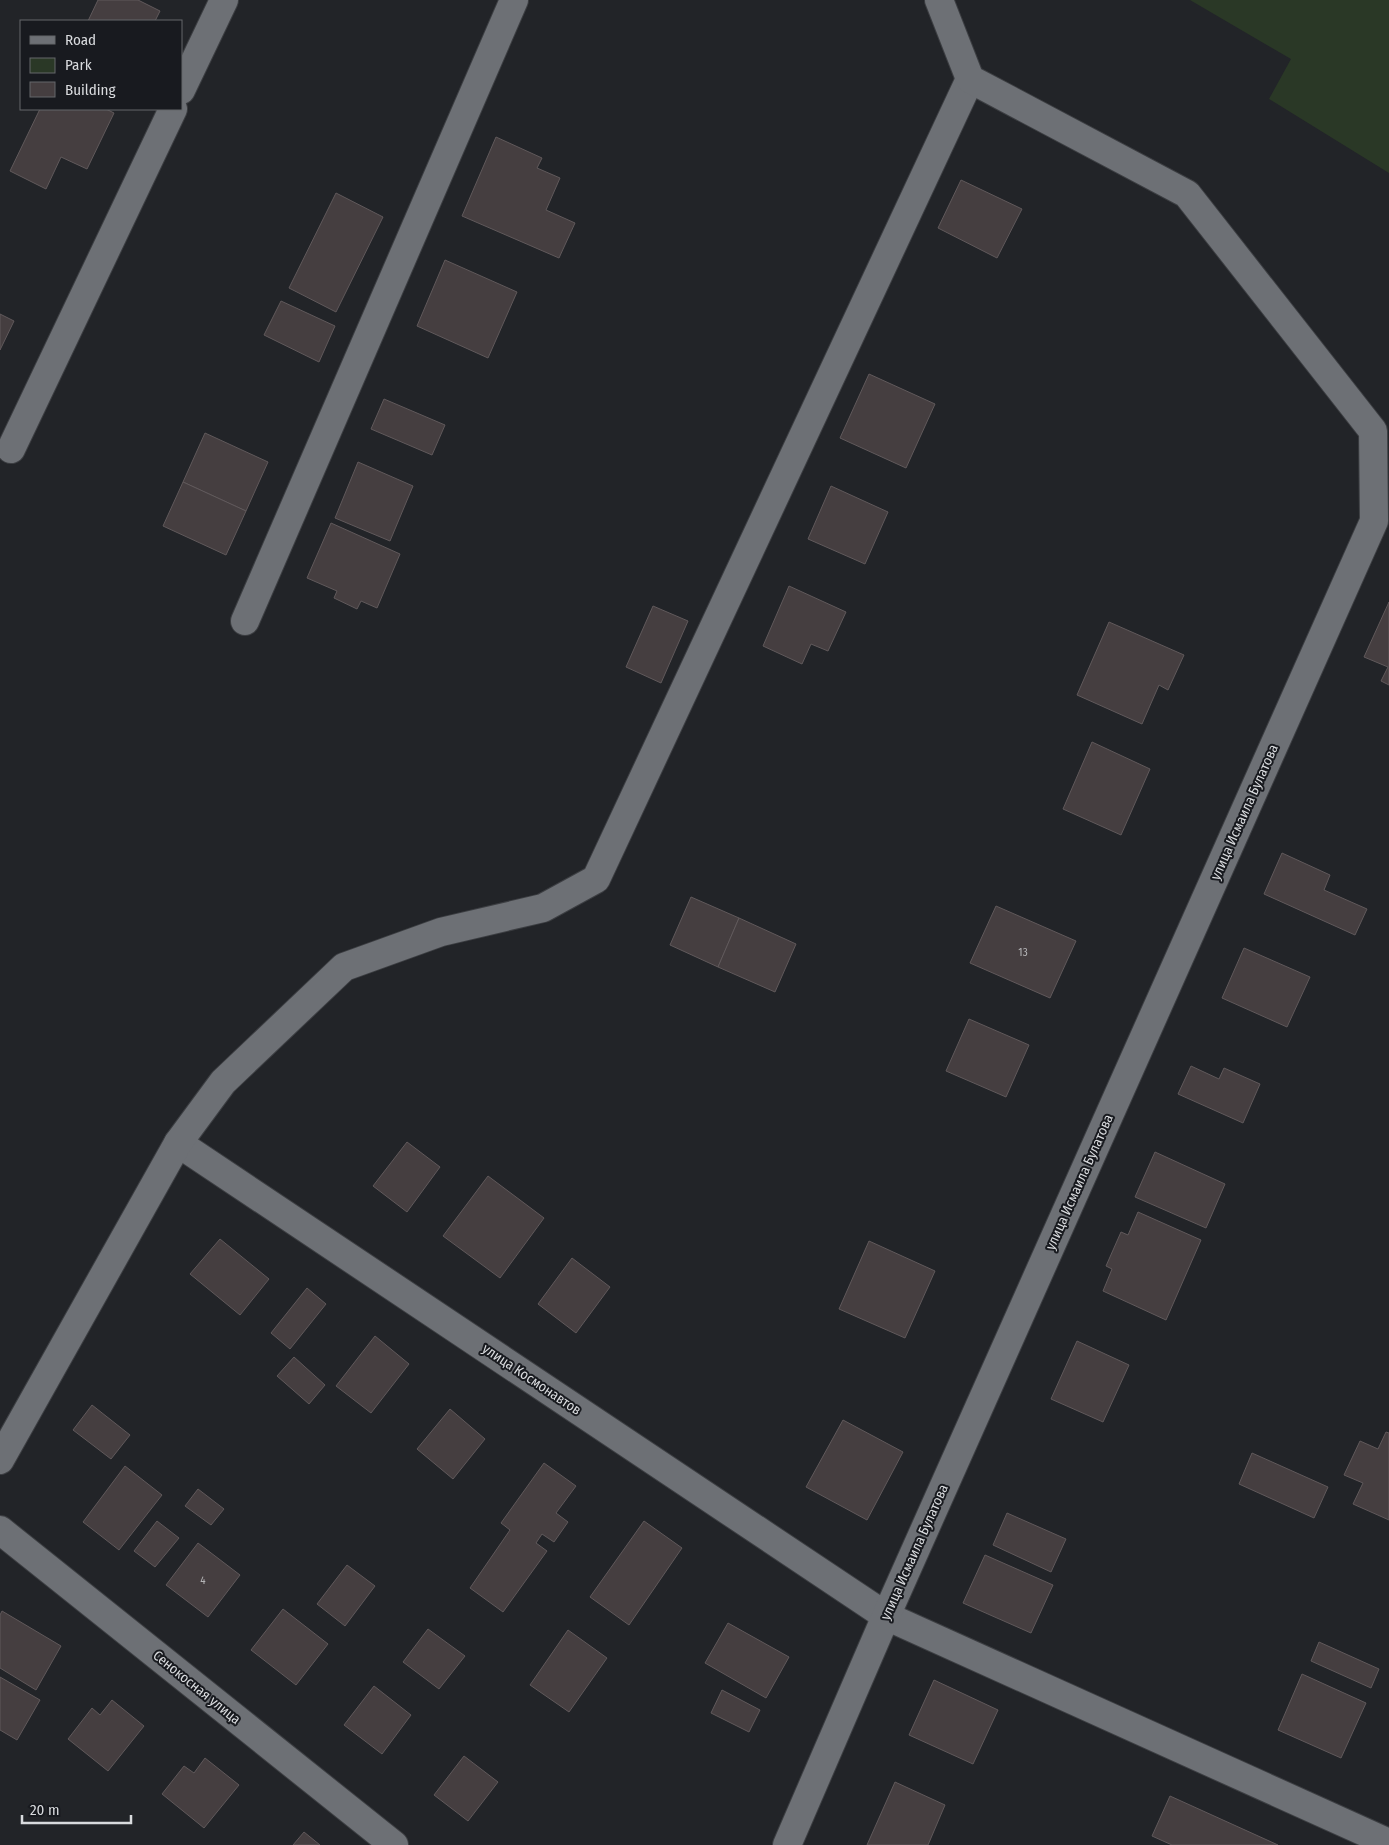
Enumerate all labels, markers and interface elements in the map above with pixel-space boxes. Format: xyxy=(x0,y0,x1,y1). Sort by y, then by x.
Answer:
legend xyxy=(20,20,182,110)
text: Road xyxy=(65,31,96,49)
text: Park xyxy=(65,56,92,74)
text: Building xyxy=(65,81,116,99)
street label: улица Исмаила Булатова xyxy=(1207,742,1282,883)
house number: 13 xyxy=(1018,946,1028,959)
street label: улица Исмаила Булатова xyxy=(1042,1112,1117,1253)
street label: улица Космонавтов xyxy=(479,1340,584,1419)
street label: улица Исмаила Булатова xyxy=(877,1482,952,1623)
house number: 4 xyxy=(200,1574,206,1587)
street label: Сенокосная улица xyxy=(149,1647,244,1728)
scale bar xyxy=(22,1792,131,1824)
text: 20 m xyxy=(30,1801,60,1819)

